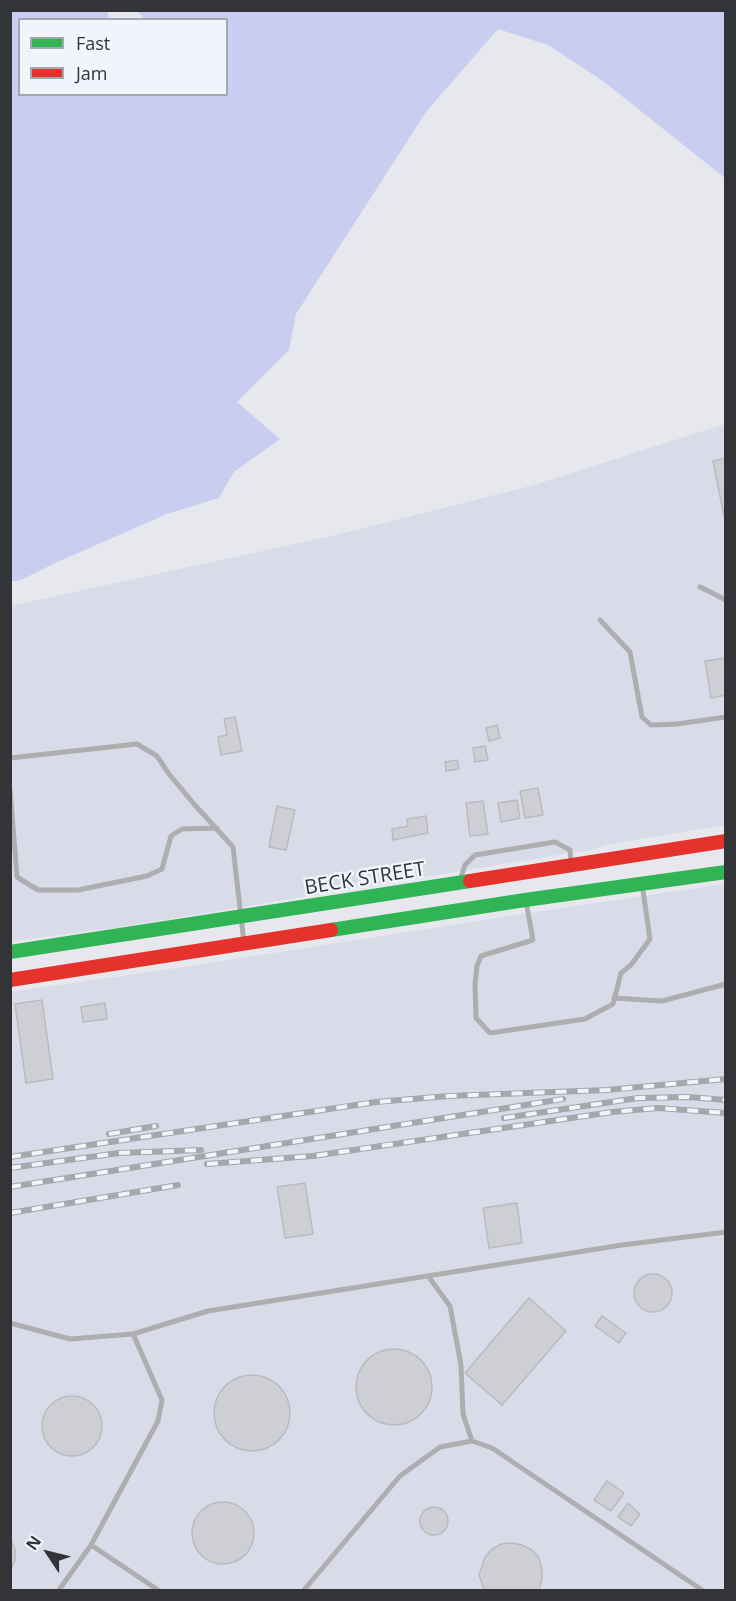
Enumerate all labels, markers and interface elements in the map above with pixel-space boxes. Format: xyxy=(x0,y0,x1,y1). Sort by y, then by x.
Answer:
legend xyxy=(18,18,228,96)
text: Fast xyxy=(76,31,110,55)
text: Jam xyxy=(76,61,108,85)
street label: BECK STREET xyxy=(303,858,427,900)
north arrow xyxy=(18,1523,78,1583)
text: N xyxy=(21,1531,46,1554)

